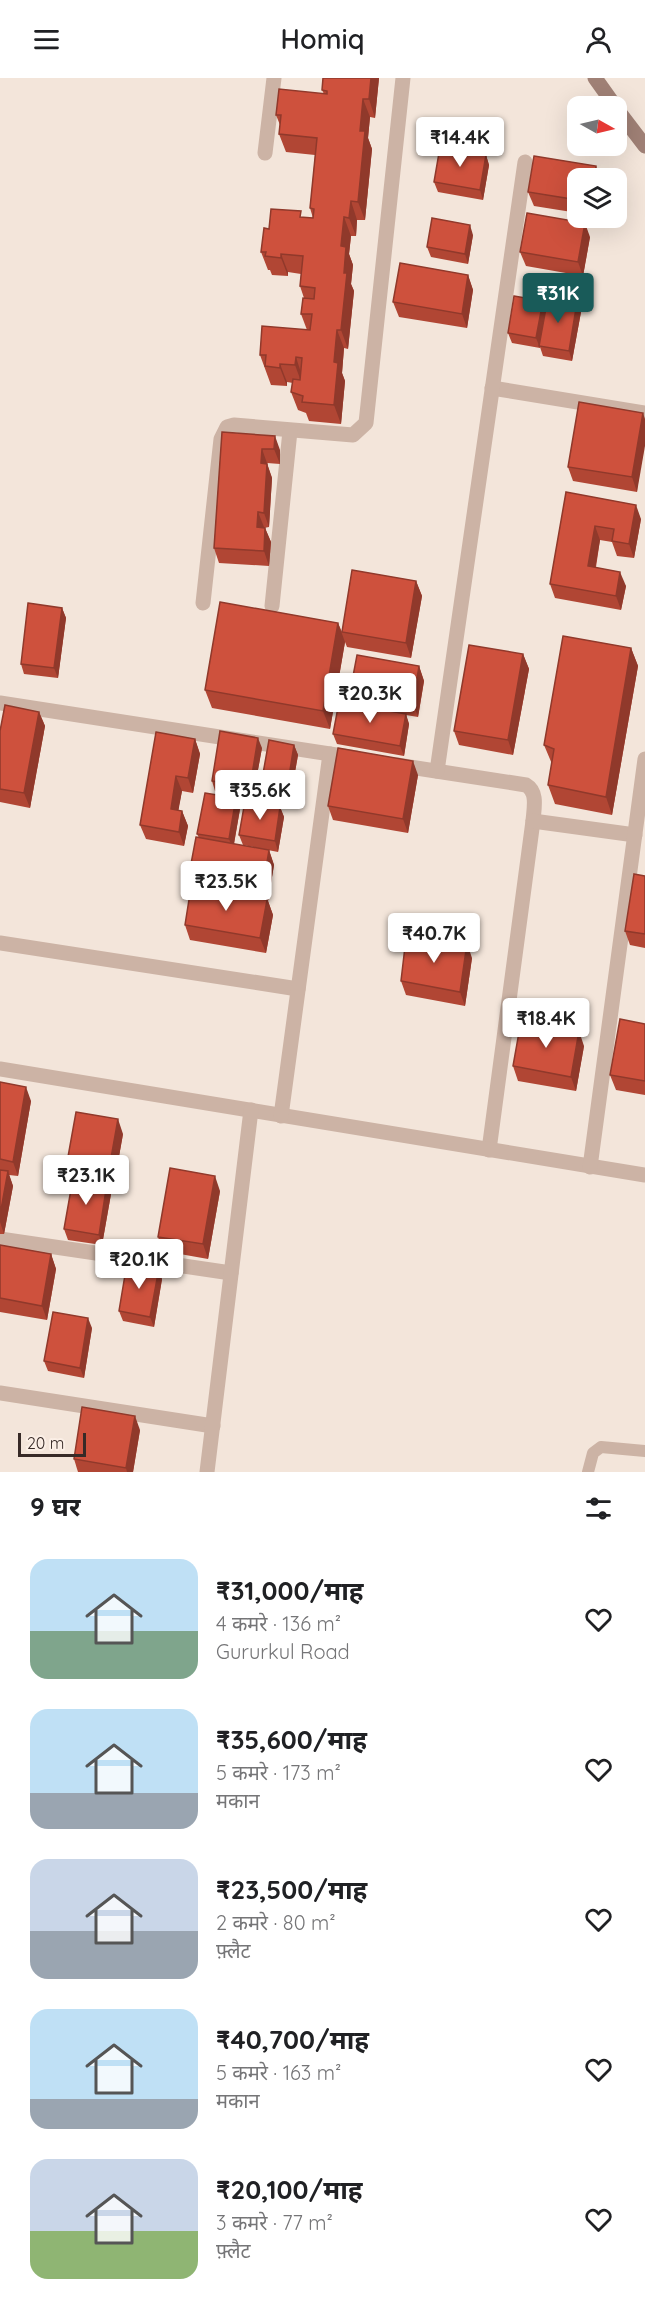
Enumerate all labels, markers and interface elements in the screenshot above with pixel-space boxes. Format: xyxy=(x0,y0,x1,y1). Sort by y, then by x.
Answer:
text: Homiq xyxy=(281,22,364,56)
icon: menu xyxy=(30,23,63,56)
icon: person xyxy=(582,23,615,56)
north arrow xyxy=(567,96,627,156)
map controls xyxy=(567,96,627,228)
pin: ₹14.4K xyxy=(411,117,509,168)
text: ₹14.4K xyxy=(430,124,490,149)
button: layers xyxy=(567,168,627,228)
pin: ₹31K xyxy=(522,273,594,324)
text: ₹31K xyxy=(537,280,579,305)
pin: ₹20.3K xyxy=(321,673,419,724)
text: ₹20.3K xyxy=(338,680,402,705)
pin: ₹35.6K xyxy=(211,770,309,821)
text: ₹35.6K xyxy=(229,777,291,802)
pin: ₹23.5K xyxy=(177,861,275,912)
text: ₹23.5K xyxy=(195,868,257,893)
pin: ₹40.7K xyxy=(385,913,483,964)
text: ₹40.7K xyxy=(402,920,466,945)
pin: ₹18.4K xyxy=(497,998,595,1049)
text: ₹18.4K xyxy=(516,1005,576,1030)
pin: ₹23.1K xyxy=(37,1155,135,1206)
text: ₹23.1K xyxy=(57,1162,115,1187)
pin: ₹20.1K xyxy=(90,1239,188,1290)
text: ₹20.1K xyxy=(109,1246,169,1271)
scale bar xyxy=(18,1430,86,1458)
text: 20 m xyxy=(27,1433,64,1453)
text: 9 घर xyxy=(30,1490,80,1523)
icon: filters xyxy=(582,1492,615,1525)
text: ₹31,000/माह xyxy=(216,1574,364,1607)
icon: home xyxy=(78,1583,150,1655)
icon: heart xyxy=(582,1603,615,1636)
text: 4 कमरे · 136 m² xyxy=(216,1611,341,1636)
text: Gururkul Road xyxy=(216,1639,350,1664)
text: ₹35,600/माह xyxy=(216,1723,367,1756)
icon: home xyxy=(78,1733,150,1805)
icon: heart xyxy=(582,1753,615,1786)
text: 5 कमरे · 173 m² xyxy=(216,1760,341,1785)
text: मकान xyxy=(216,1788,260,1813)
text: ₹23,500/माह xyxy=(216,1873,367,1906)
icon: home xyxy=(78,1883,150,1955)
icon: heart xyxy=(582,1903,615,1936)
text: 2 कमरे · 80 m² xyxy=(216,1910,336,1935)
text: फ़्लैट xyxy=(216,1938,251,1963)
text: ₹40,700/माह xyxy=(216,2023,369,2056)
icon: home xyxy=(78,2033,150,2105)
icon: heart xyxy=(582,2053,615,2086)
text: 5 कमरे · 163 m² xyxy=(216,2060,341,2085)
text: मकान xyxy=(216,2088,260,2113)
text: ₹20,100/माह xyxy=(216,2173,363,2206)
icon: home xyxy=(78,2183,150,2255)
icon: heart xyxy=(582,2203,615,2236)
text: 3 कमरे · 77 m² xyxy=(216,2210,333,2235)
text: फ़्लैट xyxy=(216,2238,251,2263)

